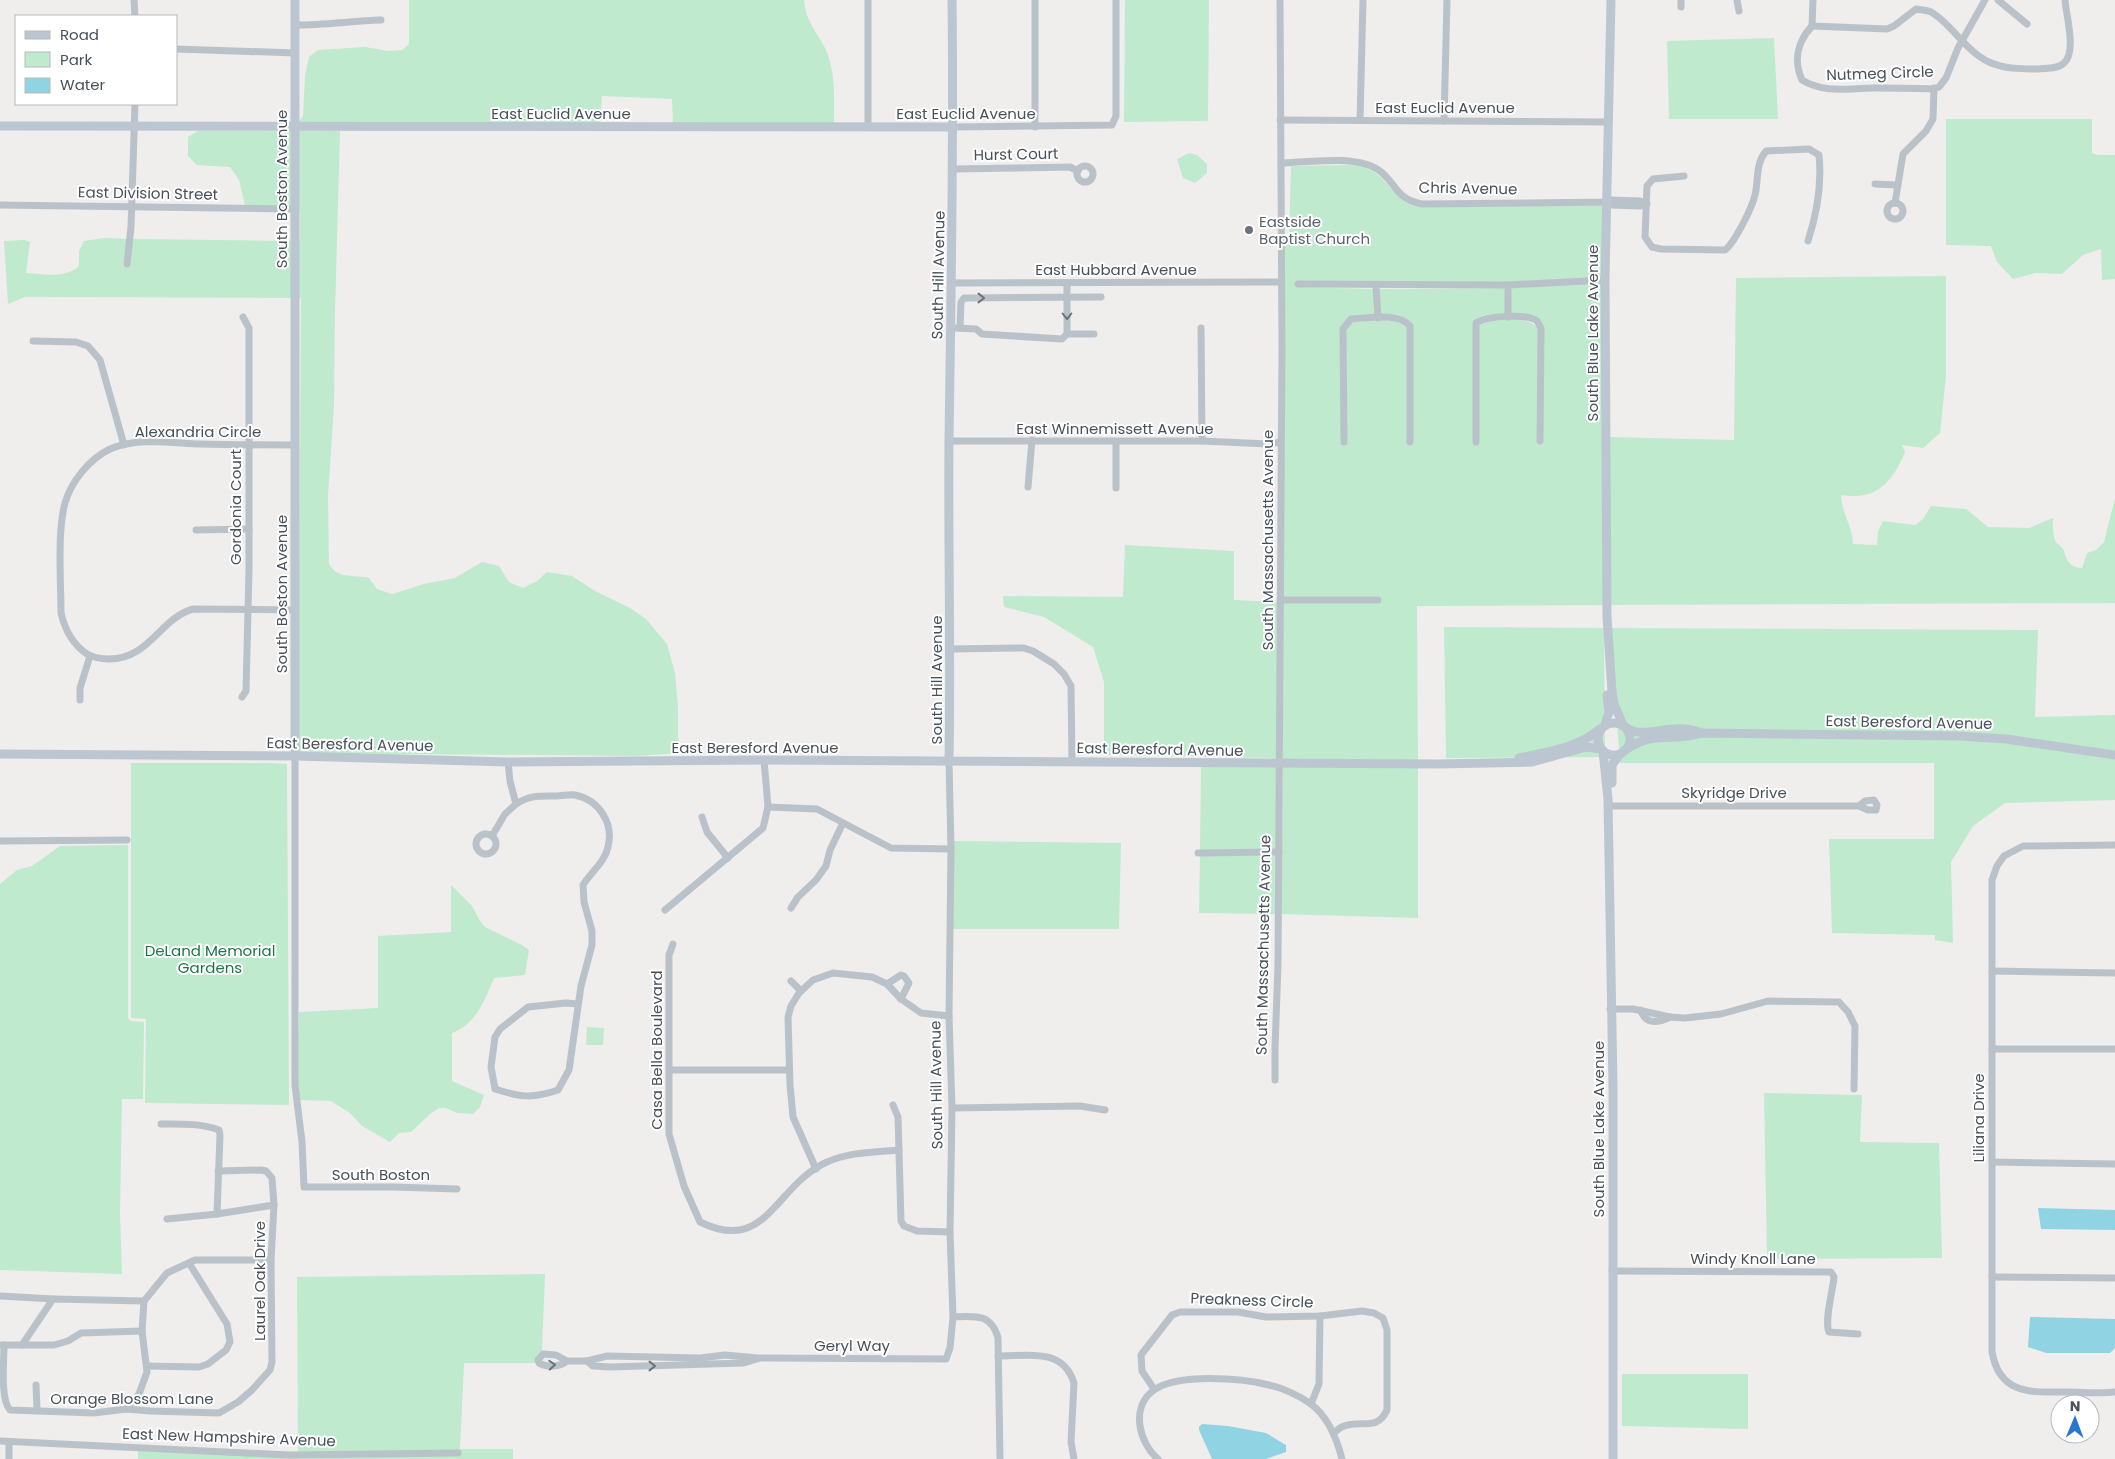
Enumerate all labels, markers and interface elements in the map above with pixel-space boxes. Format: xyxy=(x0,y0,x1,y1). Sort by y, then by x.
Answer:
legend xyxy=(15,15,178,105)
text: Road xyxy=(60,24,99,45)
text: Park xyxy=(60,49,92,70)
street label: Nutmeg Circle xyxy=(1826,61,1934,85)
text: Water xyxy=(60,74,106,95)
street label: East Euclid Avenue xyxy=(1375,97,1515,118)
street label: East Euclid Avenue xyxy=(491,103,631,124)
street label: East Euclid Avenue xyxy=(896,103,1036,124)
street label: South Boston Avenue xyxy=(271,110,292,268)
street label: Hurst Court xyxy=(973,143,1059,165)
street label: Chris Avenue xyxy=(1419,177,1517,199)
street label: East Division Street xyxy=(78,181,218,205)
street label: South Hill Avenue xyxy=(926,210,950,340)
place label: Eastside Baptist Church xyxy=(1259,211,1370,249)
marker: Eastside Baptist Church xyxy=(1243,224,1255,236)
street label: South Blue Lake Avenue xyxy=(1582,245,1603,421)
street label: East Hubbard Avenue xyxy=(1035,259,1197,280)
one-way arrow xyxy=(978,293,985,303)
one-way arrow xyxy=(1062,312,1072,320)
street label: East Winnemissett Avenue xyxy=(1016,418,1214,439)
street label: Alexandria Circle xyxy=(135,421,261,442)
street label: South Massachusetts Avenue xyxy=(1257,430,1278,650)
street label: Gordonia Court xyxy=(225,449,246,565)
street label: South Boston Avenue xyxy=(271,515,292,673)
street label: South Hill Avenue xyxy=(926,616,947,744)
street label: East Beresford Avenue xyxy=(1825,710,1993,734)
street label: East Beresford Avenue xyxy=(266,732,434,756)
street label: East Beresford Avenue xyxy=(672,737,838,758)
street label: East Beresford Avenue xyxy=(1076,737,1244,761)
street label: Skyridge Drive xyxy=(1681,782,1787,803)
street label: South Massachusetts Avenue xyxy=(1251,835,1275,1055)
park label: DeLand Memorial Gardens xyxy=(145,940,275,978)
street label: Casa Bella Boulevard xyxy=(646,970,667,1130)
street label: South Hill Avenue xyxy=(924,1020,948,1150)
street label: South Blue Lake Avenue xyxy=(1588,1041,1609,1217)
street label: Liliana Drive xyxy=(1968,1073,1989,1163)
street label: South Boston xyxy=(332,1164,430,1185)
street label: Laurel Oak Drive xyxy=(249,1221,270,1341)
street label: Windy Knoll Lane xyxy=(1690,1248,1816,1269)
street label: Preakness Circle xyxy=(1190,1287,1314,1313)
street label: Geryl Way xyxy=(814,1335,891,1356)
one-way arrow xyxy=(548,1360,556,1371)
one-way arrow xyxy=(648,1361,656,1371)
street label: Orange Blossom Lane xyxy=(50,1388,214,1409)
north arrow xyxy=(2050,1394,2100,1444)
text: N xyxy=(2070,1396,2081,1416)
street label: East New Hampshire Avenue xyxy=(122,1423,336,1451)

